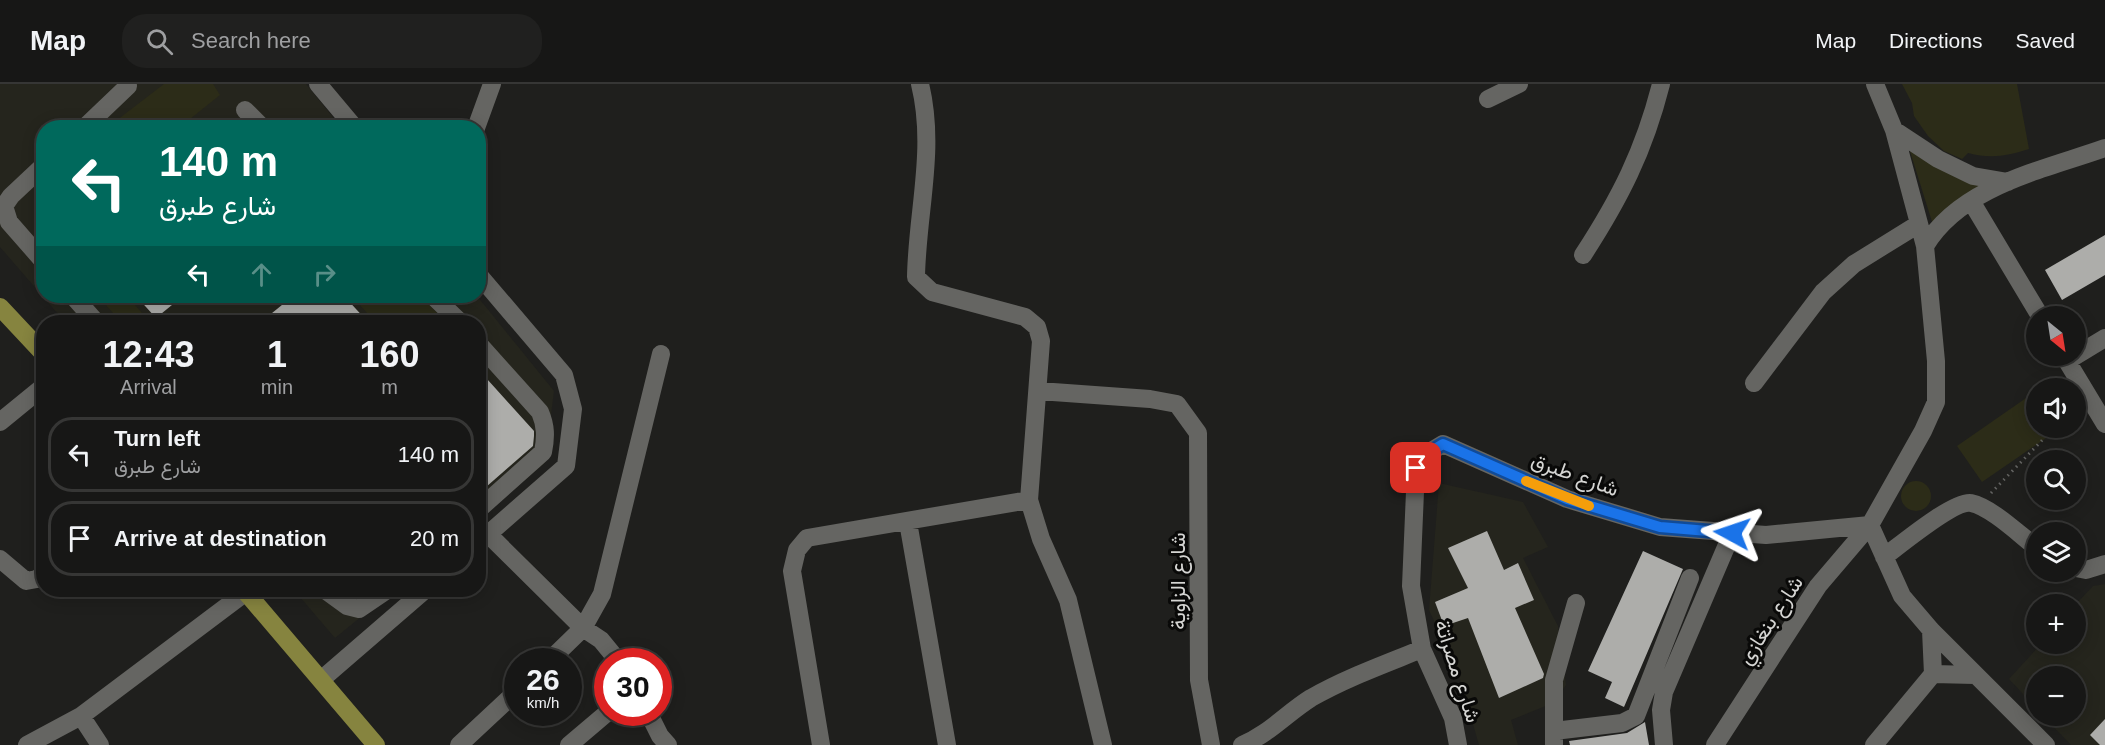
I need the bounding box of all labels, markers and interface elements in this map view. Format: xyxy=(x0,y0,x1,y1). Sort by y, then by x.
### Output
search box xyxy=(122,14,542,68)
text: Map xyxy=(30,25,86,56)
icon: search xyxy=(143,25,176,58)
text: Search here xyxy=(191,28,311,53)
text: Map xyxy=(1815,29,1856,52)
text: Directions xyxy=(1889,29,1982,52)
text: Saved xyxy=(2015,29,2075,52)
text: 140 m xyxy=(159,138,278,185)
icon: left xyxy=(60,144,138,222)
text: شارع طبرق xyxy=(159,191,276,221)
icon: left xyxy=(182,258,215,291)
icon: ahead xyxy=(245,258,278,291)
icon: right xyxy=(308,258,341,291)
north arrow xyxy=(2026,306,2086,366)
map controls xyxy=(2026,306,2086,726)
text: 12:43 xyxy=(102,334,194,375)
text: 1 xyxy=(267,334,287,375)
text: 160 xyxy=(359,334,420,375)
text: Arrival xyxy=(120,376,177,398)
text: min xyxy=(261,376,293,398)
text: m xyxy=(381,376,398,398)
button: sound xyxy=(2026,378,2086,438)
text: Turn left xyxy=(114,426,200,451)
icon: left xyxy=(63,438,96,471)
text: 140 m xyxy=(398,442,459,467)
pin xyxy=(1390,442,1441,493)
street label: شارع طبرق xyxy=(1527,448,1622,503)
button: search xyxy=(2026,450,2086,510)
icon: arrive xyxy=(1399,451,1432,484)
text: شارع طبرق xyxy=(114,455,201,477)
position arrow xyxy=(1700,501,1764,565)
icon: arrive xyxy=(63,522,96,555)
button: layers xyxy=(2026,522,2086,582)
text: Arrive at destination xyxy=(114,526,327,551)
text: 20 m xyxy=(410,526,459,551)
street label: شارع الزاوية xyxy=(1166,532,1192,630)
street label: شارع بنغازي xyxy=(1733,571,1812,672)
button: + xyxy=(2026,594,2086,654)
street label: شارع مصراتة xyxy=(1428,617,1485,726)
speed limit sign: 30 xyxy=(594,648,672,726)
text: 26 xyxy=(526,663,560,696)
button: − xyxy=(2026,666,2086,726)
text: km/h xyxy=(527,694,559,711)

